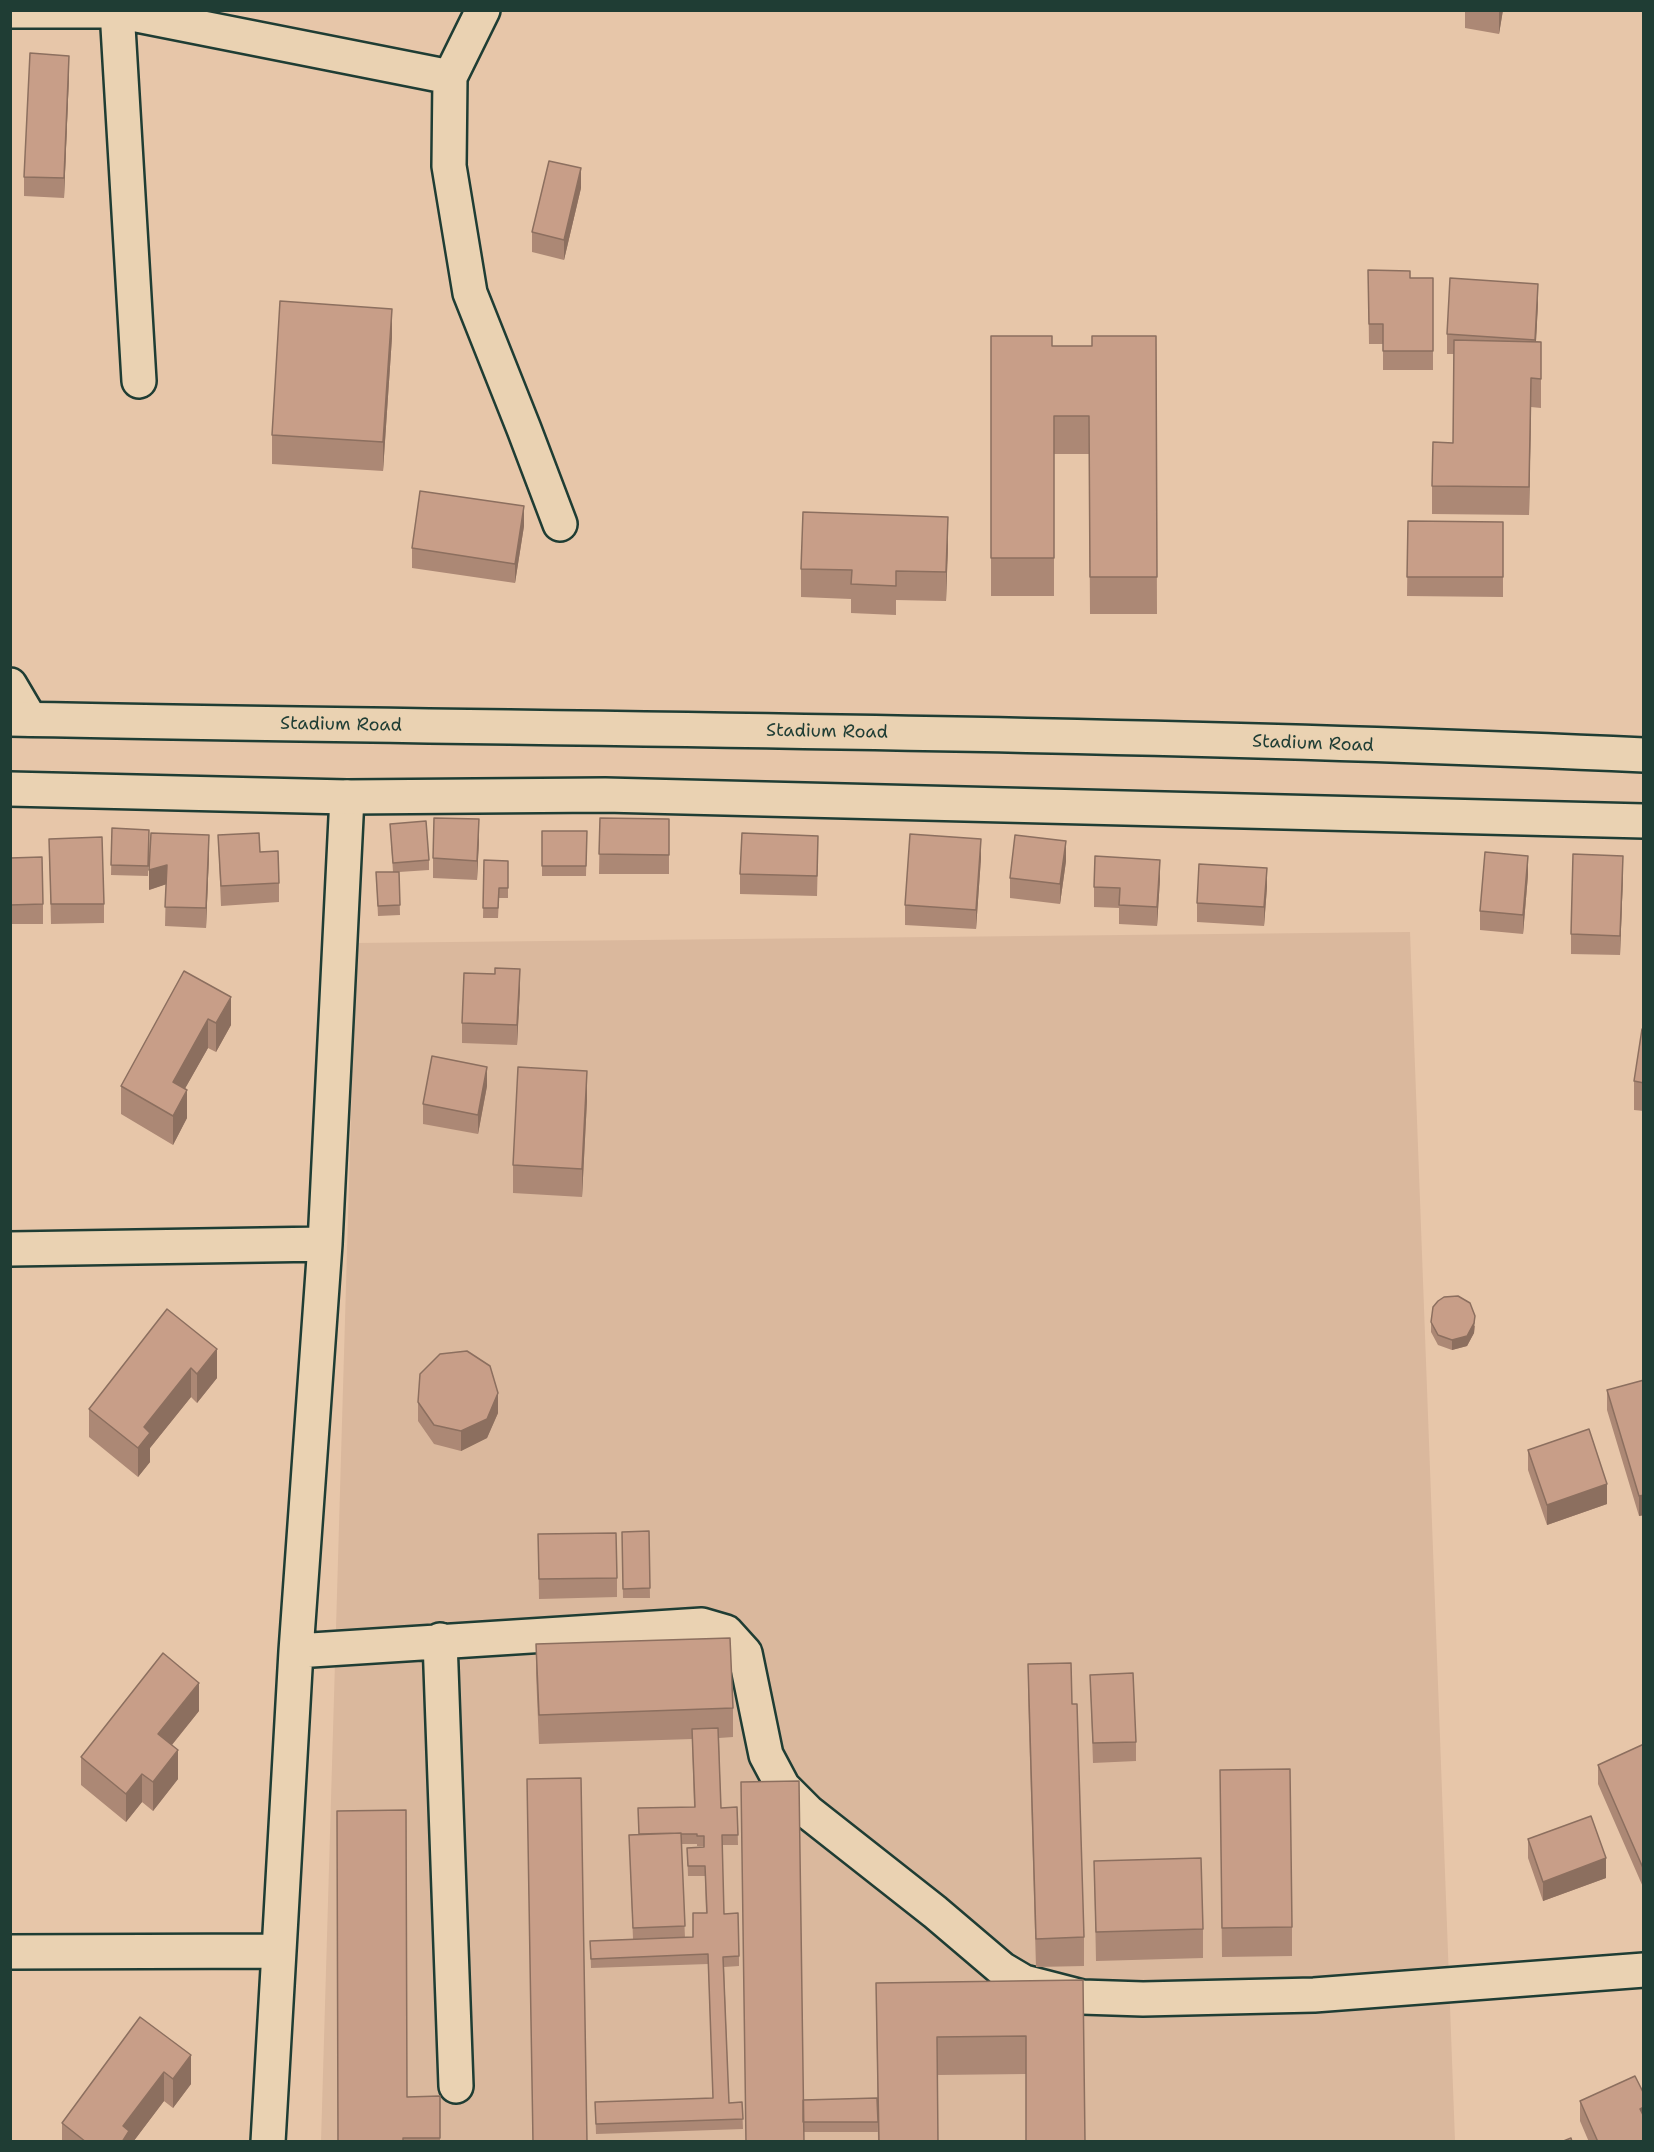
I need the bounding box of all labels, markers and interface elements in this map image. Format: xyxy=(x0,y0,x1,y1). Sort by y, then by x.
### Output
street label: Stadium Road xyxy=(280,713,402,737)
street label: Stadium Road xyxy=(766,720,888,744)
street label: Stadium Road xyxy=(1252,731,1374,757)

